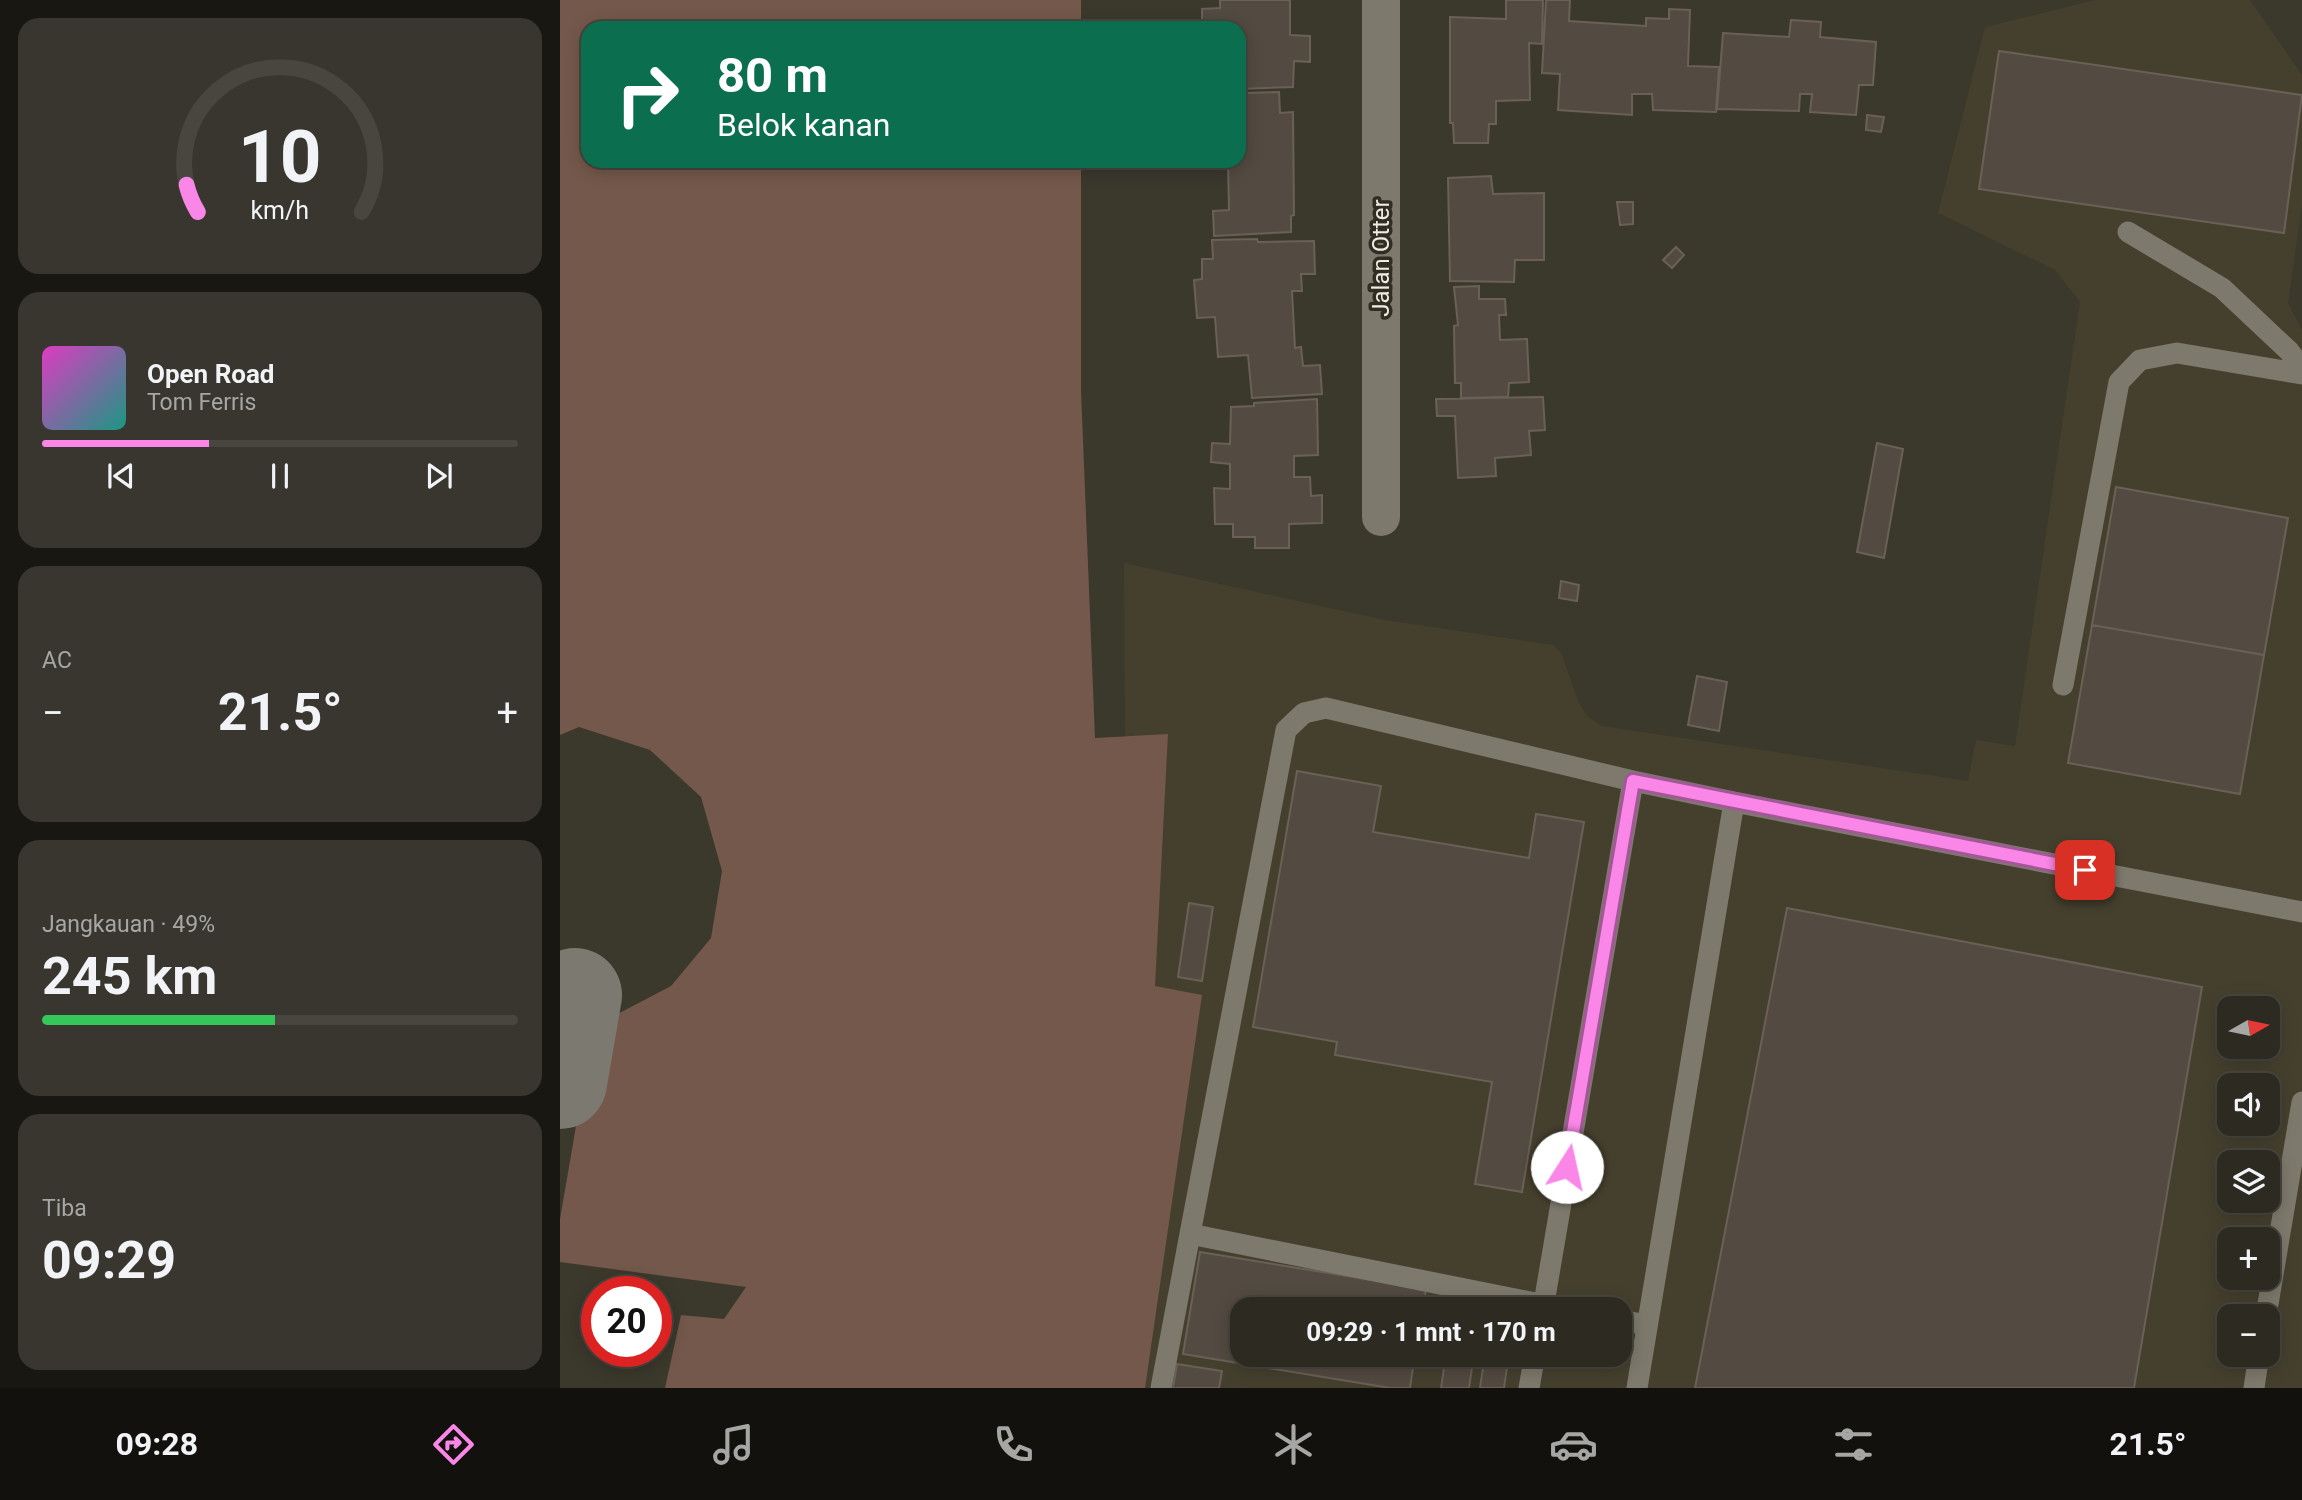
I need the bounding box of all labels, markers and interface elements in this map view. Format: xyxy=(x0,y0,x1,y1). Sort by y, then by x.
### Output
text: 80 m xyxy=(717,47,828,104)
icon: right xyxy=(602,49,693,140)
text: Belok kanan xyxy=(717,106,890,144)
text: 10 xyxy=(238,114,322,200)
text: km/h xyxy=(251,196,309,225)
street label: Jalan Otter xyxy=(1367,199,1395,317)
text: Open Road xyxy=(147,359,275,389)
text: Tom Ferris xyxy=(147,389,256,416)
icon: previous xyxy=(102,457,140,495)
icon: pause xyxy=(261,457,299,495)
icon: next xyxy=(420,457,458,495)
text: AC xyxy=(42,647,72,674)
text: 21.5° xyxy=(218,682,343,743)
text: − xyxy=(42,691,64,735)
text: + xyxy=(496,691,518,735)
pin xyxy=(2055,840,2115,900)
icon: arrive xyxy=(2066,851,2104,889)
text: Jangkauan · 49% xyxy=(42,911,215,938)
text: 245 km xyxy=(42,946,217,1007)
north arrow xyxy=(2217,996,2280,1059)
map controls xyxy=(2217,996,2280,1367)
button: sound xyxy=(2217,1073,2280,1136)
position arrow xyxy=(1530,1130,1604,1204)
button: layers xyxy=(2217,1150,2280,1213)
text: Tiba xyxy=(42,1195,87,1222)
button: + xyxy=(2217,1227,2280,1290)
text: 09:29 xyxy=(42,1230,176,1291)
speed limit sign: 20 xyxy=(581,1276,672,1367)
button: − xyxy=(2217,1304,2280,1367)
text: 09:29 · 1 mnt · 170 m xyxy=(1306,1317,1556,1347)
icon: directions xyxy=(429,1420,478,1469)
icon: music xyxy=(709,1420,758,1469)
icon: phone xyxy=(989,1420,1038,1469)
icon: climate xyxy=(1269,1420,1318,1469)
icon: car xyxy=(1549,1420,1598,1469)
icon: filters xyxy=(1829,1420,1878,1469)
text: 09:28 xyxy=(116,1425,198,1463)
text: 21.5° xyxy=(2110,1425,2186,1463)

